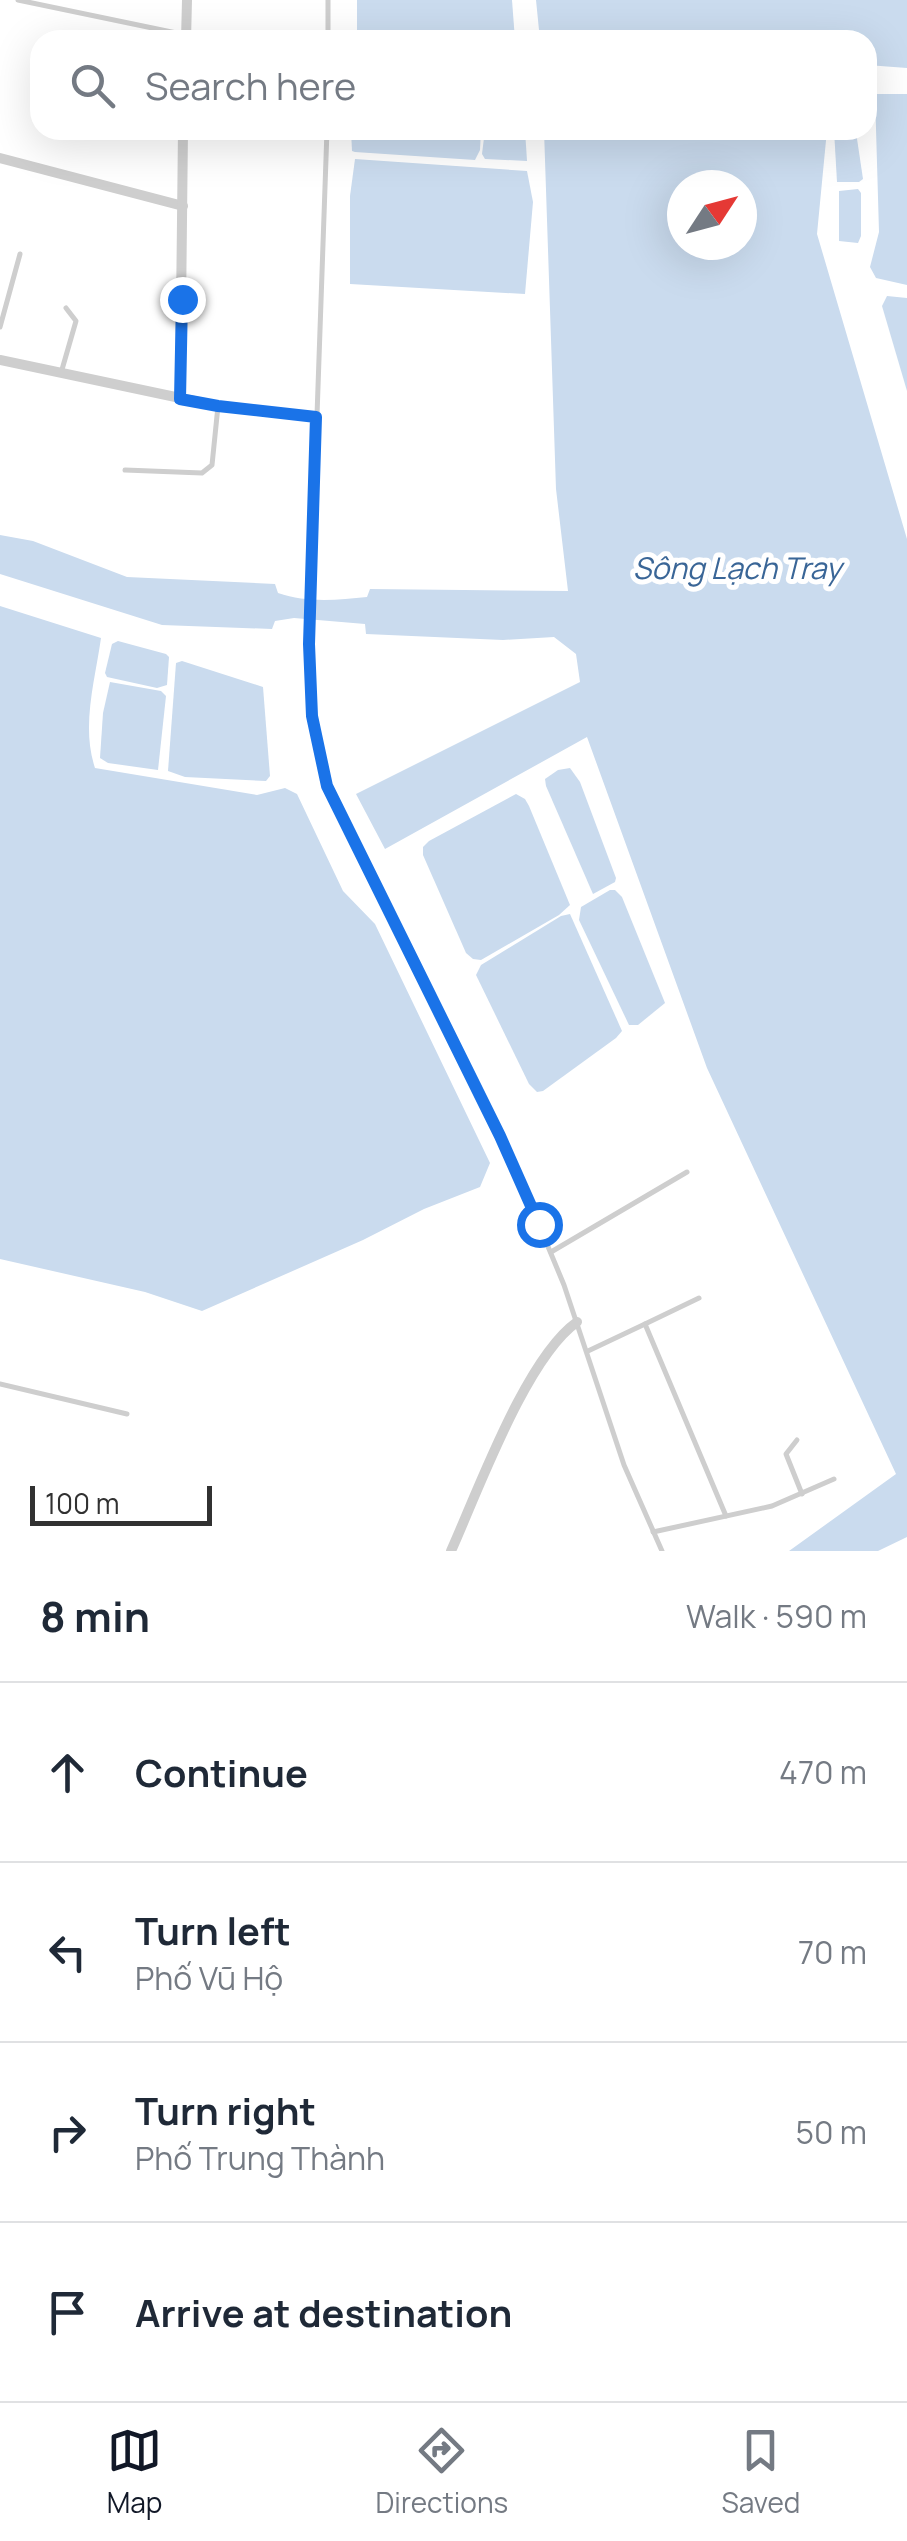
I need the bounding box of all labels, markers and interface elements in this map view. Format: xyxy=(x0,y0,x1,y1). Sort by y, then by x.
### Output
search box xyxy=(30,30,877,140)
icon: search xyxy=(65,58,120,113)
text: Search here xyxy=(145,59,356,111)
north arrow xyxy=(667,170,757,260)
route end xyxy=(160,277,206,323)
water label: Sông Lạch Tray xyxy=(633,547,845,588)
route start xyxy=(517,1202,563,1248)
scale bar xyxy=(30,1481,212,1526)
text: 100 m xyxy=(45,1484,119,1522)
text: 8 min xyxy=(40,1587,150,1645)
text: Walk · 590 m xyxy=(686,1594,867,1638)
icon: ahead xyxy=(40,1745,95,1800)
text: Continue xyxy=(135,1746,308,1798)
text: 470 m xyxy=(779,1750,867,1794)
text: Turn left xyxy=(135,1904,291,1956)
icon: left xyxy=(40,1925,95,1980)
text: 70 m xyxy=(798,1930,867,1974)
text: Phố Vũ Hộ xyxy=(135,1956,283,2000)
text: Turn right xyxy=(135,2084,316,2136)
icon: right xyxy=(40,2105,95,2160)
text: 50 m xyxy=(795,2110,867,2154)
text: Phố Trung Thành xyxy=(135,2136,385,2180)
icon: arrive xyxy=(40,2285,95,2340)
text: Arrive at destination xyxy=(135,2286,512,2338)
tab: Map xyxy=(107,2423,162,2521)
tab: Directions xyxy=(376,2423,508,2521)
tab: Saved xyxy=(721,2423,800,2521)

